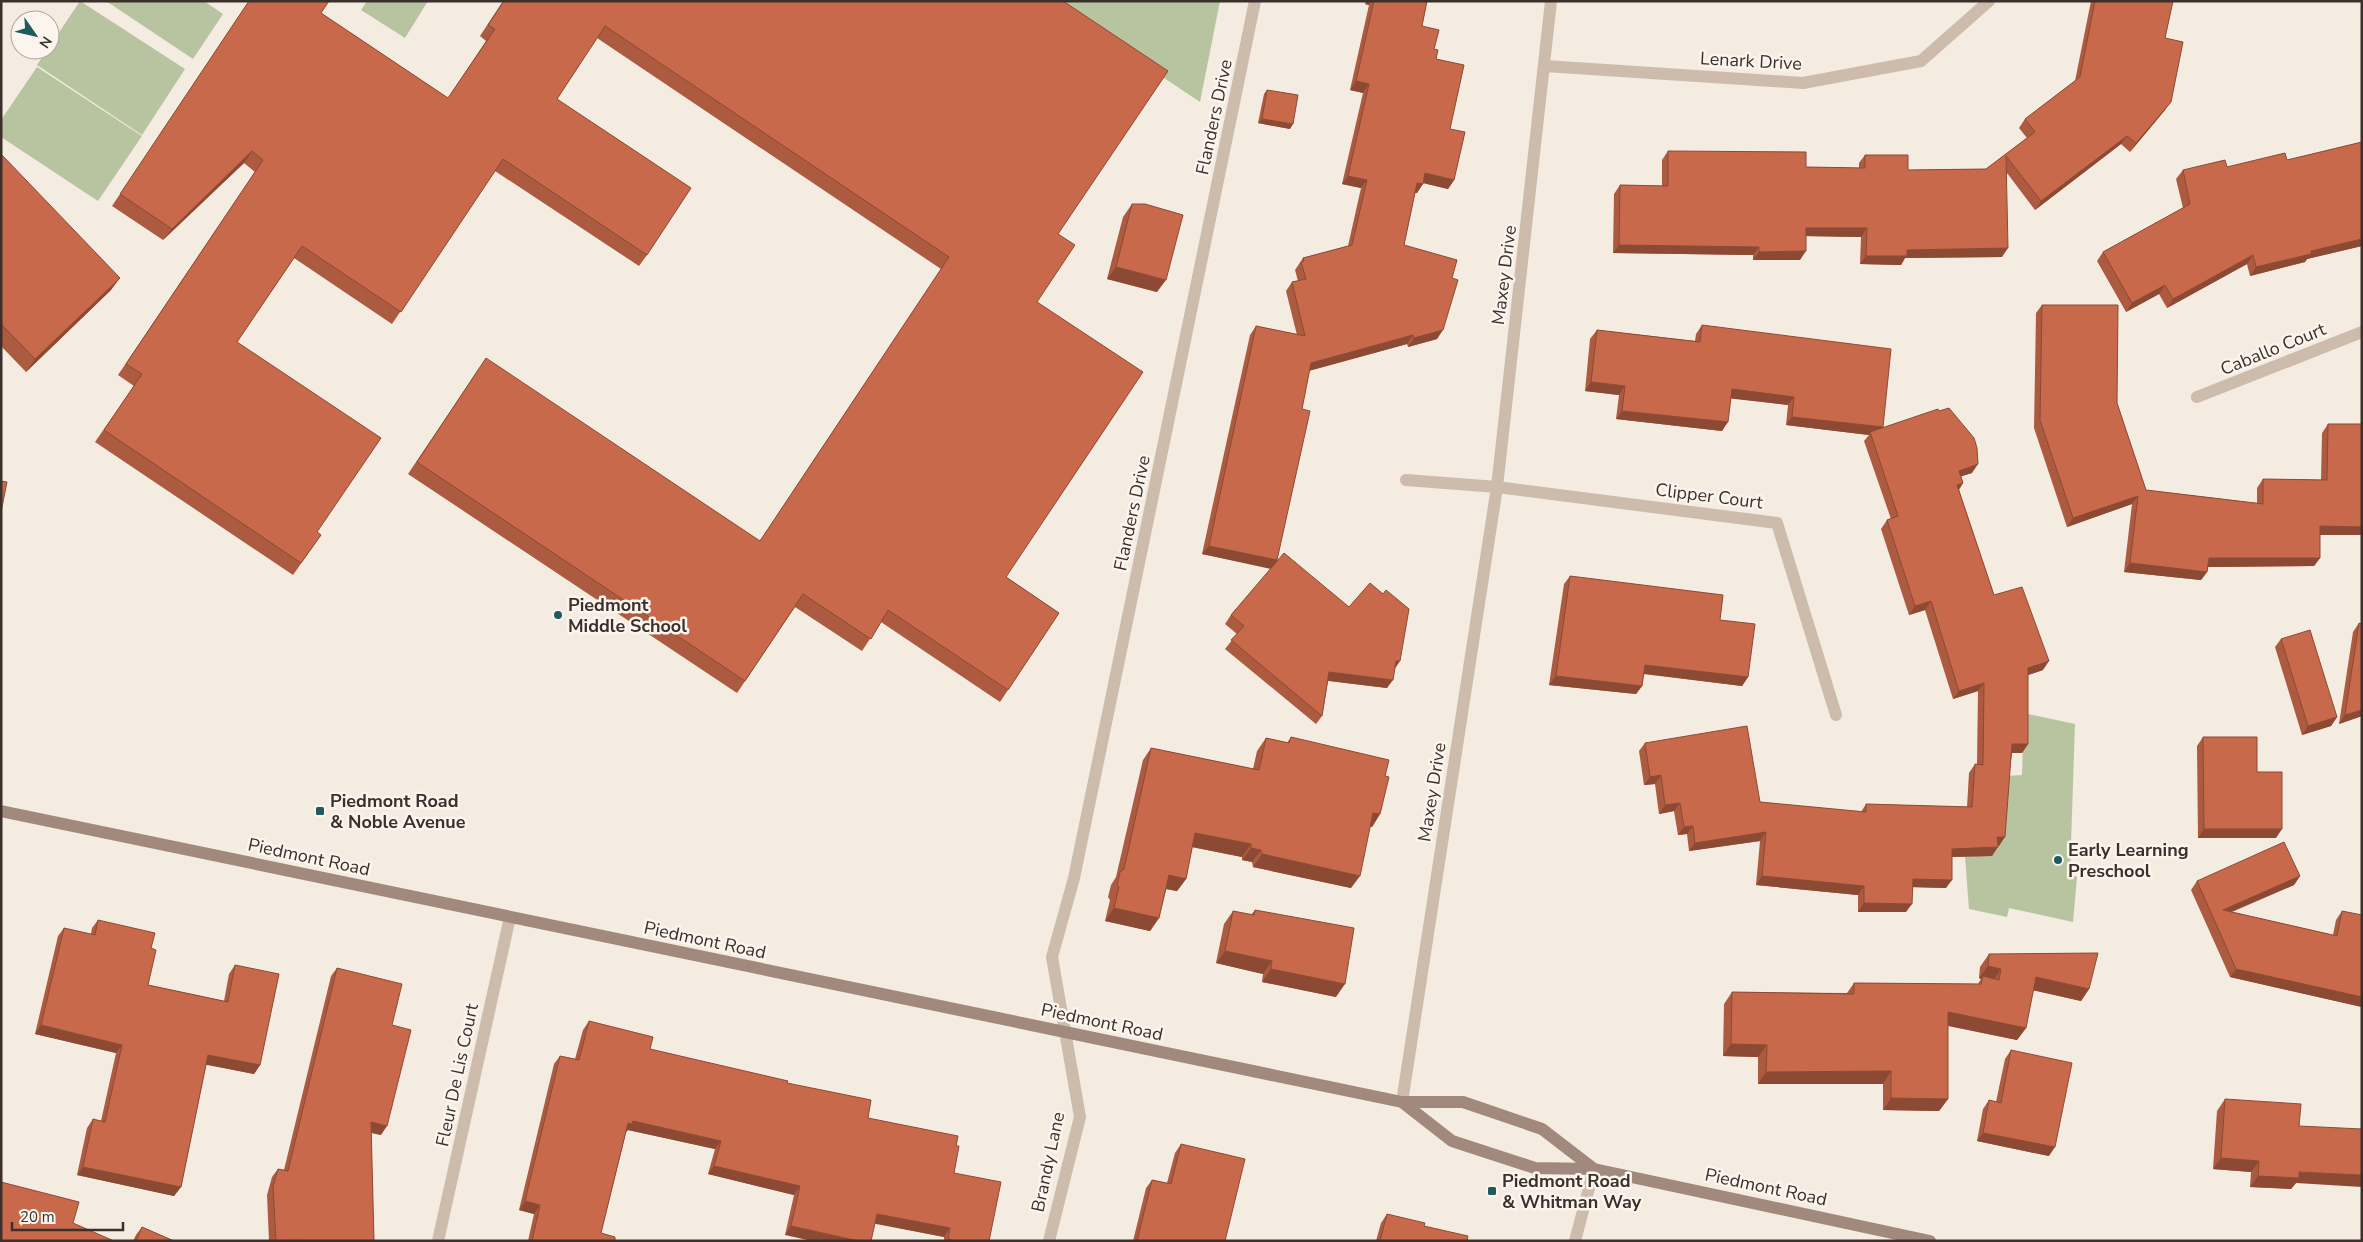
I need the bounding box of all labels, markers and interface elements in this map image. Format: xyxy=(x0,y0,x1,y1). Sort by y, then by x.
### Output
north arrow xyxy=(10,10,60,60)
text: N xyxy=(35,32,56,52)
street label: Lenark Drive xyxy=(1700,46,1802,76)
street label: Flanders Drive xyxy=(1190,57,1238,177)
street label: Maxey Drive xyxy=(1486,224,1522,326)
street label: Caballo Court xyxy=(2217,317,2330,381)
street label: Flanders Drive xyxy=(1108,453,1156,573)
street label: Clipper Court xyxy=(1654,478,1765,515)
place label: Piedmont Middle School xyxy=(568,593,687,638)
marker: Piedmont Middle School xyxy=(552,609,564,621)
street label: Maxey Drive xyxy=(1412,741,1452,843)
place label: Piedmont Road & Noble Avenue xyxy=(330,789,466,834)
marker: Piedmont Road & Noble Avenue xyxy=(314,805,326,817)
street label: Piedmont Road xyxy=(246,832,372,882)
place label: Early Learning Preschool xyxy=(2068,838,2189,883)
marker: Early Learning Preschool xyxy=(2052,854,2064,866)
street label: Piedmont Road xyxy=(642,915,768,965)
street label: Piedmont Road xyxy=(1039,997,1165,1047)
street label: Fleur De Lis Court xyxy=(430,1001,484,1149)
street label: Brandy Lane xyxy=(1026,1110,1070,1214)
street label: Piedmont Road xyxy=(1703,1162,1829,1212)
place label: Piedmont Road & Whitman Way xyxy=(1502,1169,1642,1214)
marker: Piedmont Road & Whitman Way xyxy=(1486,1185,1498,1197)
scale bar xyxy=(12,1200,124,1232)
text: 20 m xyxy=(20,1207,55,1227)

